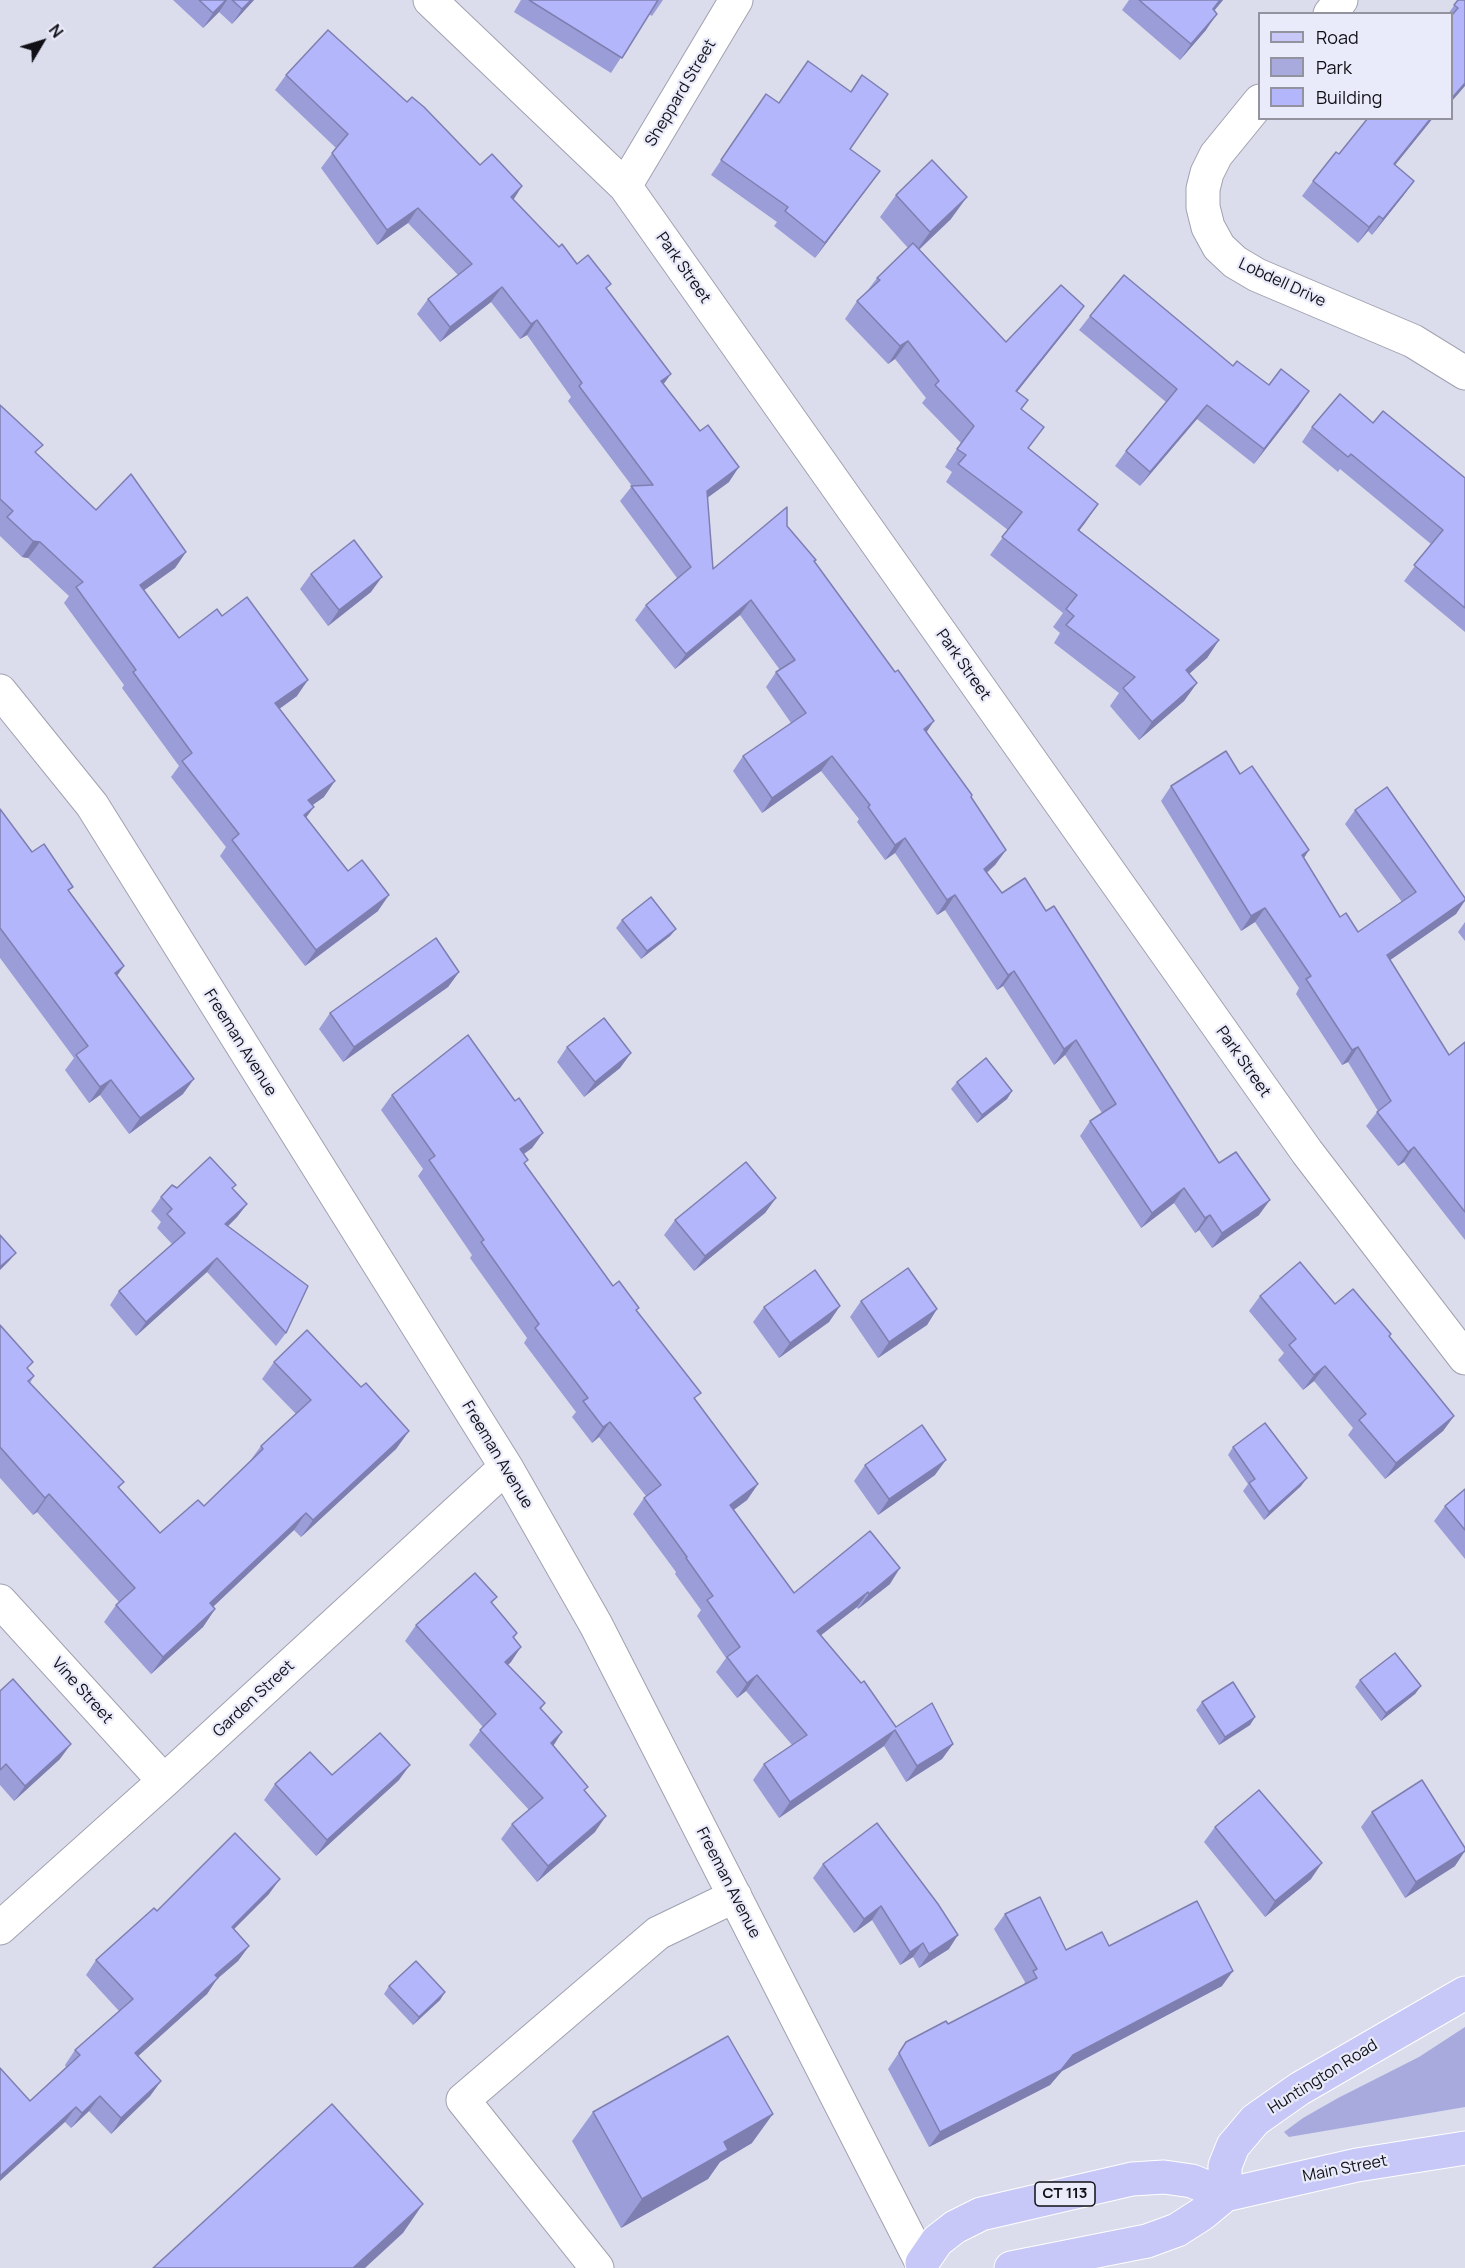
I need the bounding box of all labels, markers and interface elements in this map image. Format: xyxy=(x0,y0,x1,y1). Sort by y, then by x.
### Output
north arrow xyxy=(12,12,72,72)
legend xyxy=(1258,12,1453,120)
text: N xyxy=(44,20,68,42)
text: Road xyxy=(1316,25,1359,49)
street label: Sheppard Street xyxy=(641,36,721,150)
text: Park xyxy=(1316,55,1352,79)
text: Building xyxy=(1316,85,1382,109)
street label: Park Street xyxy=(652,229,714,307)
street label: Lobdell Drive xyxy=(1235,254,1329,312)
street label: Park Street xyxy=(932,626,994,704)
street label: Freeman Avenue xyxy=(200,986,280,1100)
street label: Park Street xyxy=(1212,1023,1274,1101)
street label: Freeman Avenue xyxy=(457,1398,537,1512)
street label: Vine Street xyxy=(47,1654,117,1728)
street label: Garden Street xyxy=(209,1656,299,1742)
street label: Freeman Avenue xyxy=(692,1824,764,1942)
street label: Huntington Road xyxy=(1265,2036,1381,2118)
street label: Main Street xyxy=(1301,2151,1389,2187)
road number: CT 113 xyxy=(1035,2182,1095,2206)

